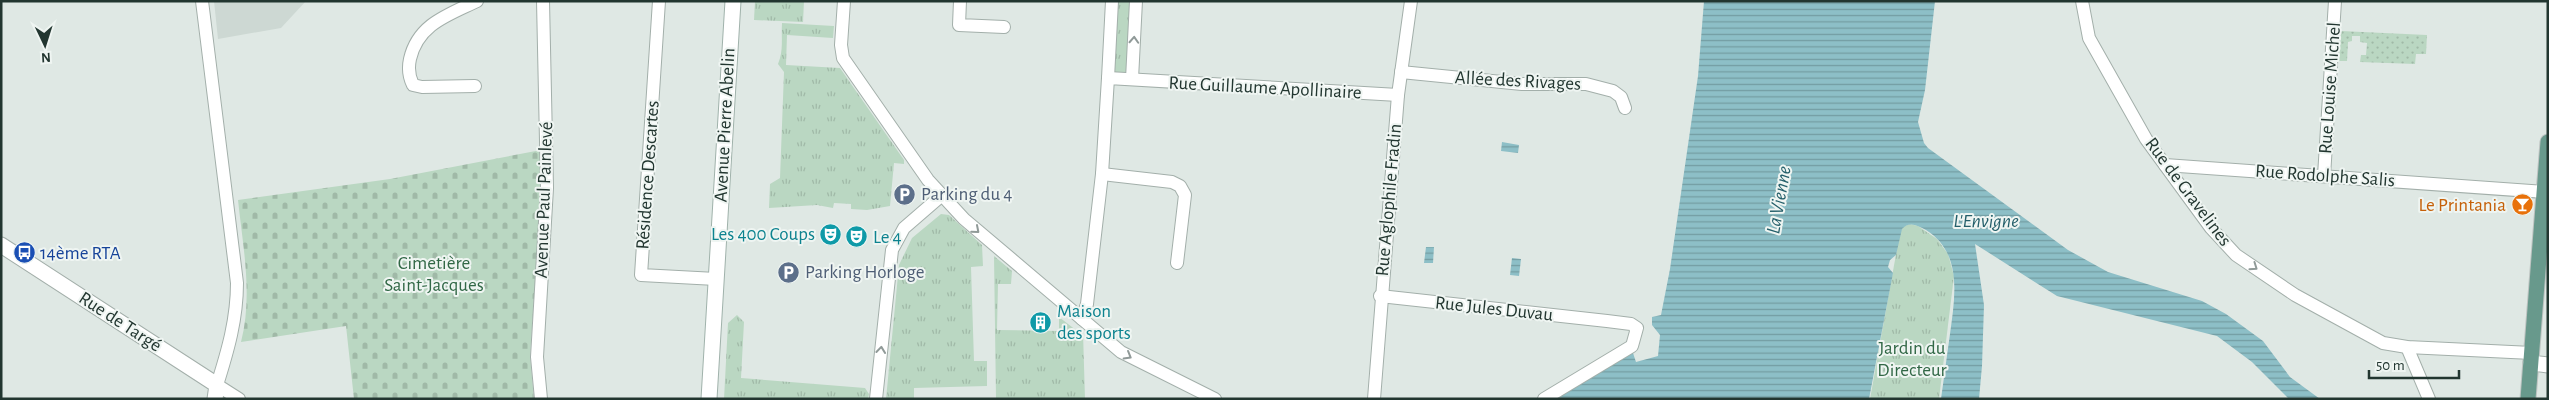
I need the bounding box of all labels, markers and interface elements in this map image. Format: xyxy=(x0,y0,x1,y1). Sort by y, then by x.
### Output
north arrow xyxy=(20,20,70,70)
street label: Rue Louise Michel xyxy=(2316,21,2344,155)
one-way arrow xyxy=(1129,36,1140,44)
street label: Avenue Pierre Abelin xyxy=(711,47,739,203)
text: N xyxy=(40,50,51,64)
street label: Allée des Rivages xyxy=(1454,68,1582,94)
street label: Rue Guillaume Apollinaire xyxy=(1168,73,1362,103)
street label: Résidence Descartes xyxy=(633,100,663,250)
street label: Avenue Paul Painlevé xyxy=(532,121,556,279)
street label: Rue Aglophile Fradin xyxy=(1373,123,1405,277)
street label: Rue de Gravelines xyxy=(2141,134,2235,250)
street label: Rue Rodolphe Salis xyxy=(2255,162,2395,190)
water label: La Vienne xyxy=(1763,164,1795,235)
parking icon: Parking du 4 xyxy=(893,182,917,206)
place label: Parking du 4 xyxy=(921,185,1012,204)
bar icon: Le Printania xyxy=(2510,193,2534,217)
place label: Le Printania xyxy=(2418,196,2506,215)
water label: L'Envigne xyxy=(1953,211,2019,231)
theatre icon: Les 400 Coups xyxy=(819,222,843,246)
one-way arrow xyxy=(971,224,980,233)
place label: Les 400 Coups xyxy=(711,225,815,244)
theatre icon: Le 4 xyxy=(845,225,869,249)
place label: Le 4 xyxy=(873,228,902,247)
bus stop icon: 14ème RTA xyxy=(12,241,36,265)
place label: 14ème RTA xyxy=(40,244,121,263)
park label: Cimetière Saint-Jacques xyxy=(384,254,484,295)
parking icon: Parking Horloge xyxy=(777,260,801,284)
one-way arrow xyxy=(2248,261,2258,270)
place label: Parking Horloge xyxy=(805,263,925,282)
street label: Rue de Targé xyxy=(75,288,165,356)
street label: Rue Jules Duvau xyxy=(1434,293,1554,325)
place label: Maison des sports xyxy=(1057,302,1131,343)
building icon: Maison des sports xyxy=(1029,310,1053,334)
park label: Jardin du Directeur xyxy=(1877,339,1947,380)
one-way arrow xyxy=(875,346,886,354)
scale bar xyxy=(2369,348,2459,380)
one-way arrow xyxy=(1123,349,1132,359)
text: 50 m xyxy=(2376,358,2405,373)

